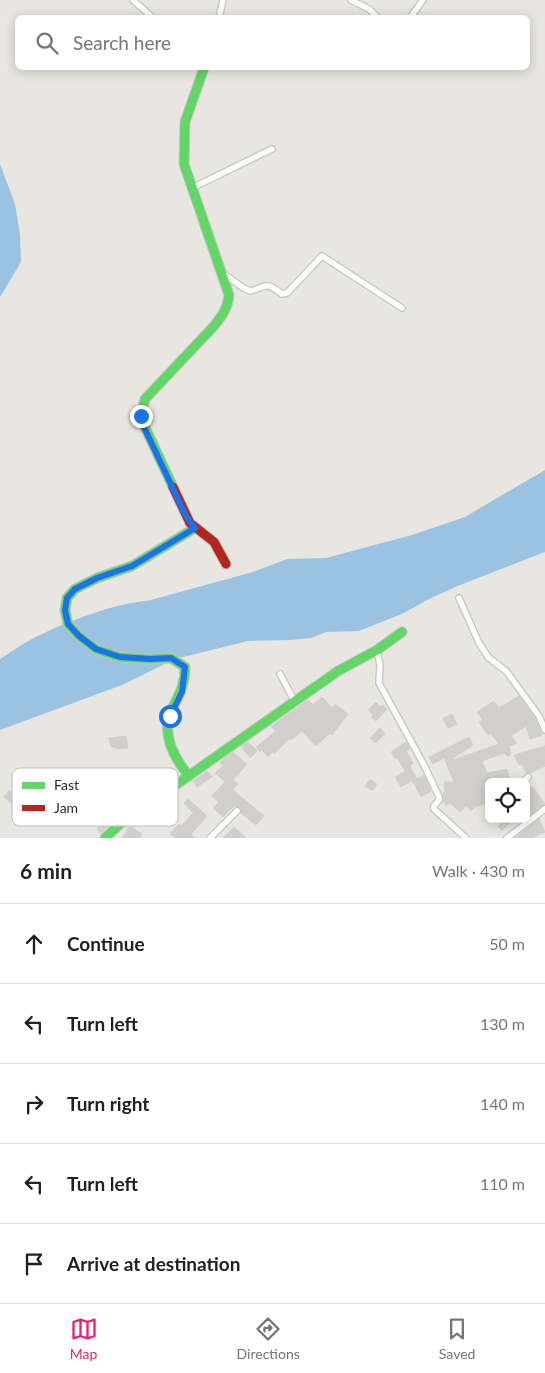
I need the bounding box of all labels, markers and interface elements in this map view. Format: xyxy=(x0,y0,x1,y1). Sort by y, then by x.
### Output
search box xyxy=(15,15,530,70)
icon: search xyxy=(33,29,61,57)
text: Search here xyxy=(73,31,171,54)
route end xyxy=(130,405,153,428)
route start xyxy=(159,705,182,728)
legend xyxy=(12,768,178,826)
text: Fast xyxy=(54,776,79,793)
map controls xyxy=(485,778,530,823)
button: locate xyxy=(485,778,530,823)
text: Jam xyxy=(54,799,78,816)
text: 6 min xyxy=(20,858,72,883)
text: Walk · 430 m xyxy=(432,861,525,880)
icon: ahead xyxy=(20,930,48,958)
text: Continue xyxy=(67,932,145,955)
text: 50 m xyxy=(489,934,525,953)
icon: left xyxy=(20,1010,48,1038)
text: Turn left xyxy=(67,1012,138,1035)
text: 130 m xyxy=(480,1014,525,1033)
icon: right xyxy=(20,1090,48,1118)
text: Turn right xyxy=(67,1092,149,1115)
text: 140 m xyxy=(480,1094,525,1113)
icon: left xyxy=(20,1170,48,1198)
text: Turn left xyxy=(67,1172,138,1195)
text: 110 m xyxy=(480,1174,525,1193)
icon: arrive xyxy=(20,1250,48,1278)
text: Arrive at destination xyxy=(67,1252,240,1275)
tab: Map xyxy=(70,1315,98,1362)
tab: Directions xyxy=(237,1315,300,1362)
tab: Saved xyxy=(439,1315,475,1362)

